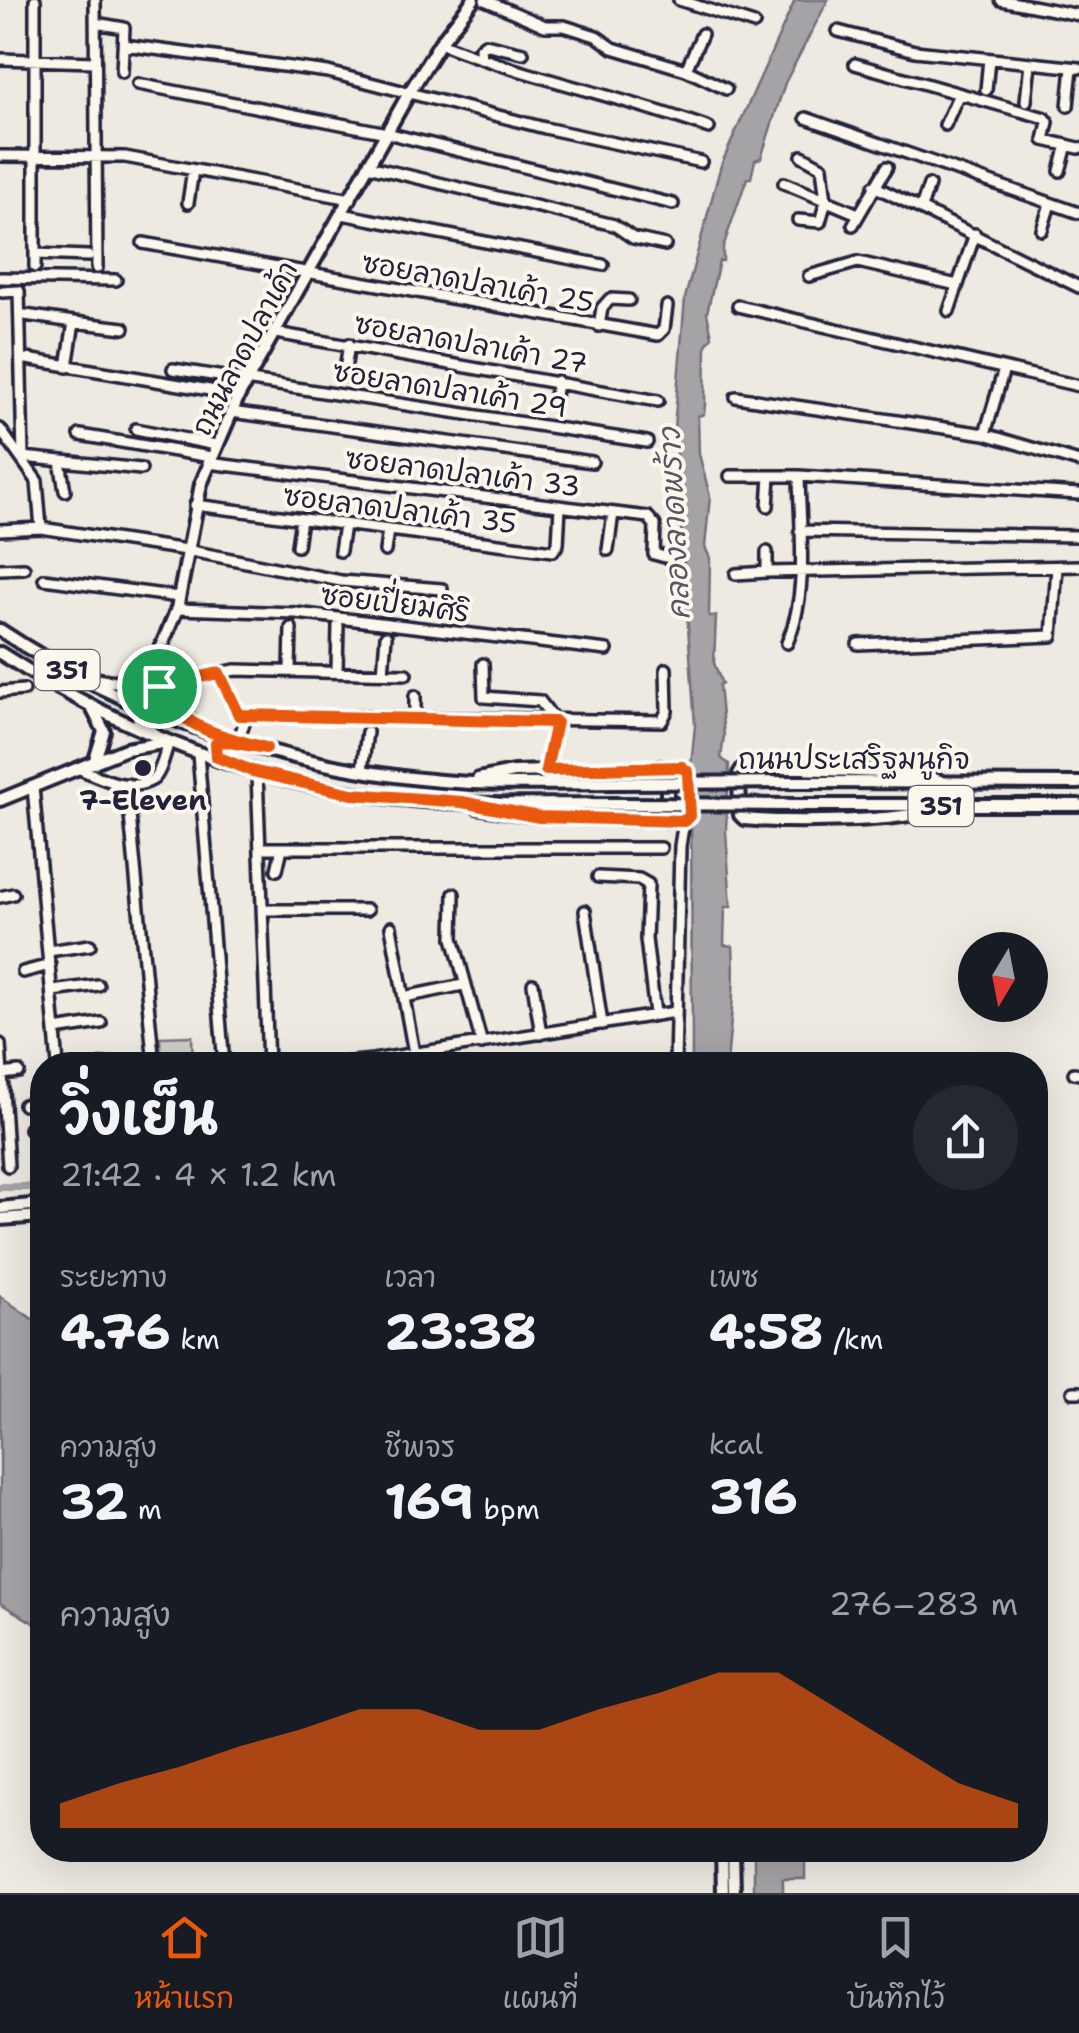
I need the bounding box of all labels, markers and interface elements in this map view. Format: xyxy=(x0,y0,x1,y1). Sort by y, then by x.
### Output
street label: ซอยลาดปลาเค้า 25 xyxy=(359,243,597,321)
street label: ถนนลาดปลาเค้า xyxy=(182,254,306,442)
street label: ซอยลาดปลาเค้า 27 xyxy=(351,304,591,382)
street label: ซอยลาดปลาเค้า 29 xyxy=(330,352,570,426)
water label: คลองลาดพร้าว xyxy=(648,425,699,621)
street label: ซอยลาดปลาเค้า 33 xyxy=(343,439,583,505)
street label: ซอยลาดปลาเค้า 35 xyxy=(281,476,519,542)
street label: ซอยเปี่ยมศิริ xyxy=(319,568,472,631)
pin xyxy=(117,644,202,729)
road number: 351 xyxy=(34,650,100,690)
icon: arrive xyxy=(132,659,187,714)
street label: ถนนประเสริฐมนูกิจ xyxy=(738,740,970,780)
marker: 7-Eleven xyxy=(132,757,154,779)
place label: 7-Eleven xyxy=(79,781,207,819)
road number: 351 xyxy=(908,786,974,826)
north arrow xyxy=(958,932,1048,1022)
map controls xyxy=(958,932,1048,1022)
text: วิ่งเย็น xyxy=(60,1078,218,1152)
button: share xyxy=(913,1085,1018,1190)
text: 21:42 · 4 × 1.2 km xyxy=(60,1153,337,1196)
text: ระยะทาง xyxy=(60,1258,167,1296)
text: เวลา xyxy=(384,1258,436,1296)
text: เพซ xyxy=(709,1258,759,1296)
text: 4.76 xyxy=(60,1298,171,1365)
text: 23:38 xyxy=(384,1298,537,1365)
text: 4:58 xyxy=(709,1298,824,1365)
text: km xyxy=(171,1320,220,1358)
text: /km xyxy=(824,1320,883,1358)
text: kcal xyxy=(709,1425,763,1463)
text: ความสูง xyxy=(60,1428,157,1466)
text: ชีพจร xyxy=(384,1428,455,1466)
text: 316 xyxy=(709,1463,798,1530)
text: 32 xyxy=(60,1468,128,1535)
text: 169 xyxy=(384,1468,474,1535)
text: m xyxy=(128,1490,162,1528)
text: bpm xyxy=(474,1490,540,1528)
text: 276–283 m xyxy=(829,1582,1018,1625)
text: ความสูง xyxy=(60,1593,171,1636)
tab: หน้าแรก xyxy=(134,1910,234,2019)
tab: แผนที่ xyxy=(502,1910,578,2019)
tab: บันทึกไว้ xyxy=(846,1910,945,2019)

